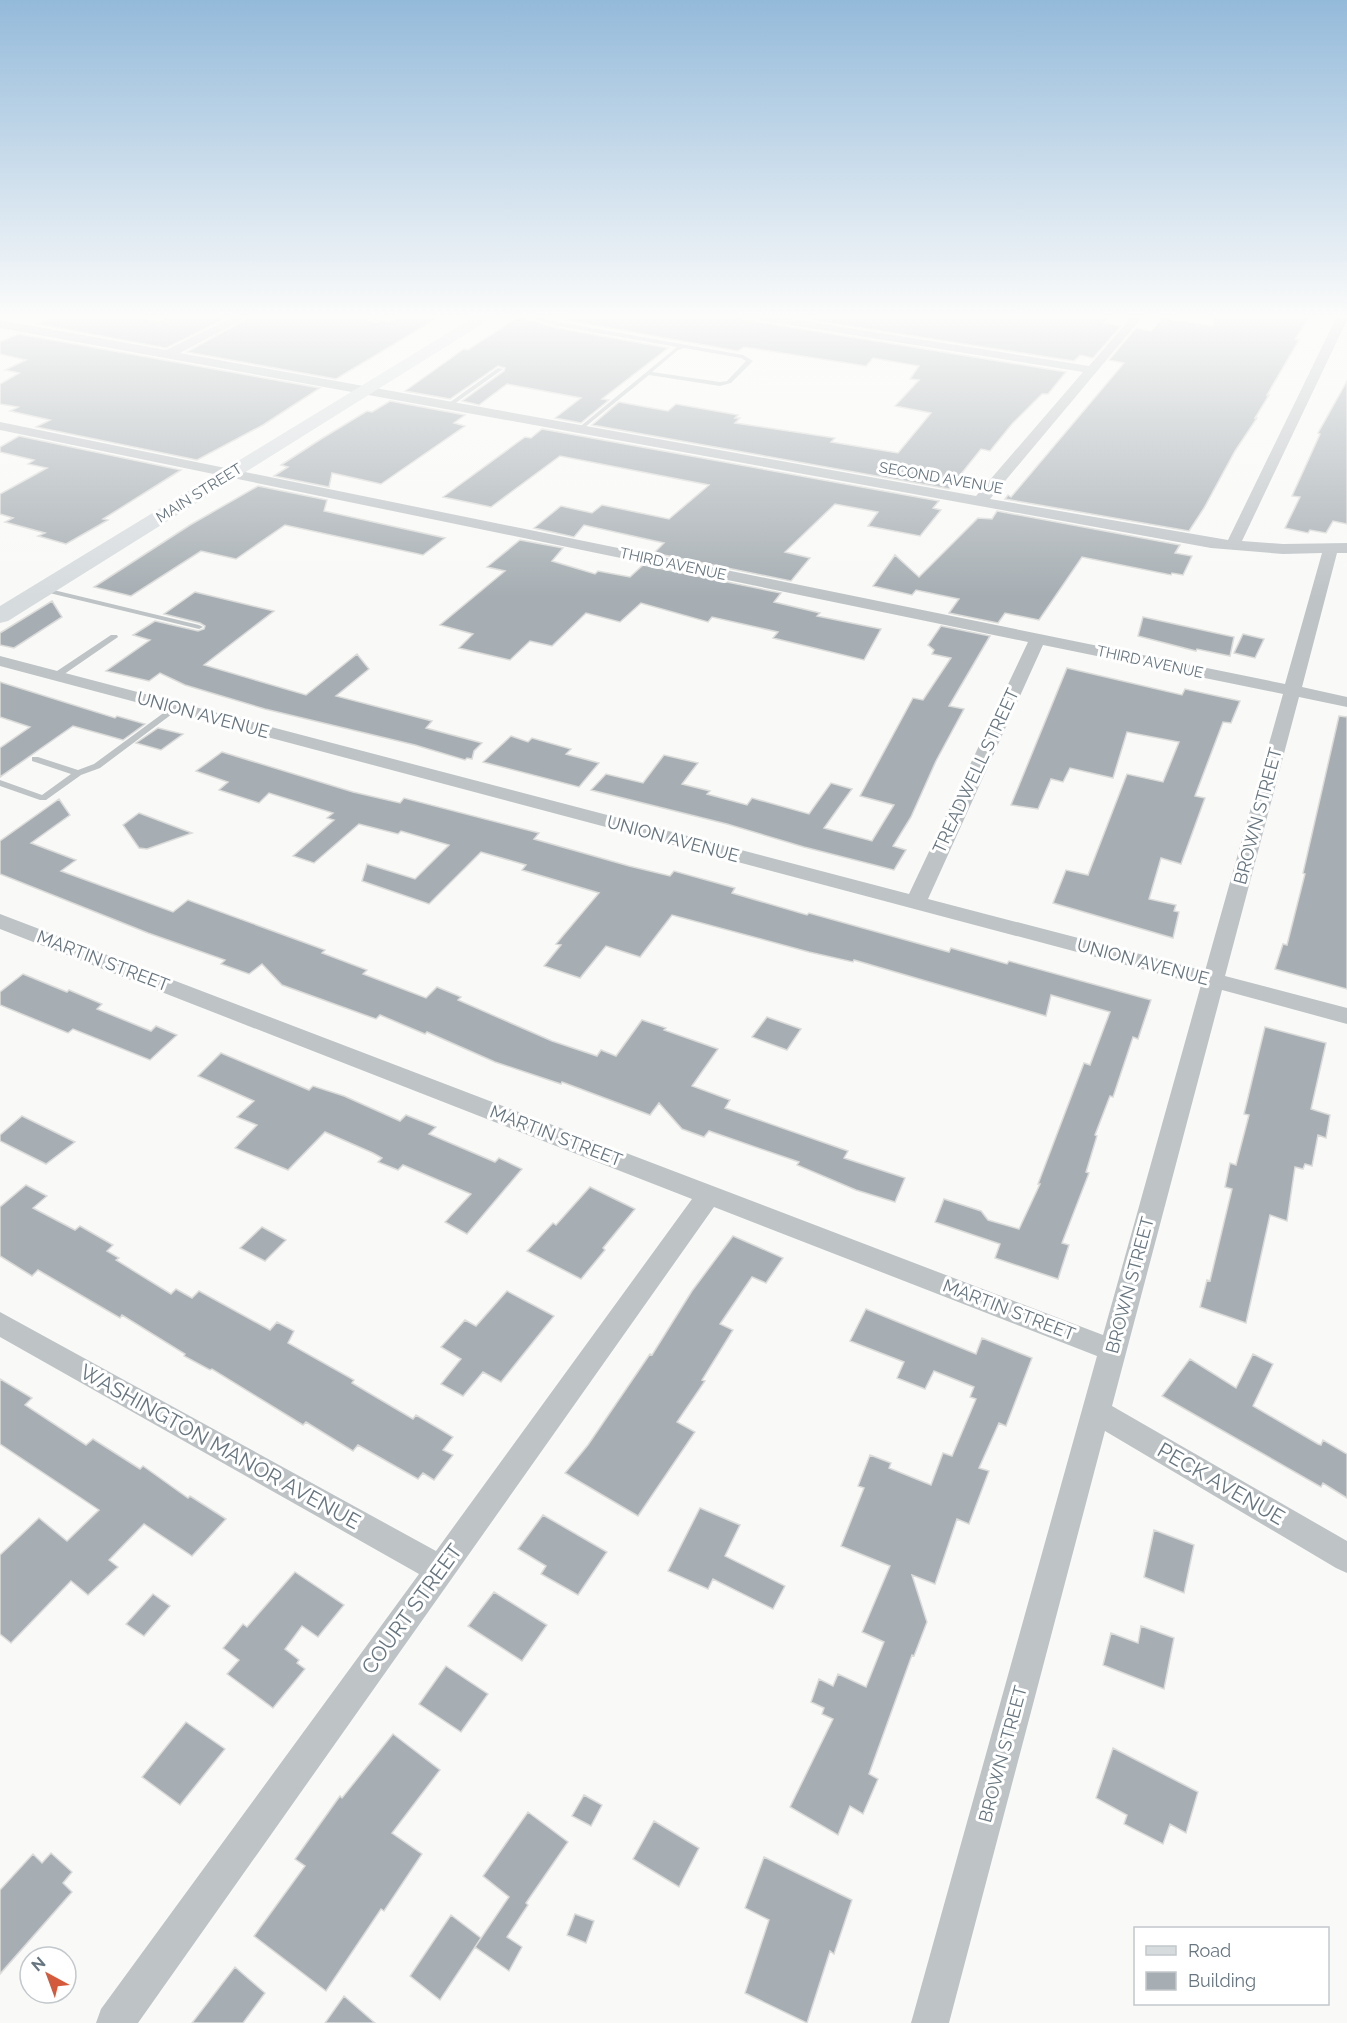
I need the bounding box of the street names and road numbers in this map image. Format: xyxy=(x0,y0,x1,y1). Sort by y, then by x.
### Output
street label: SECOND AVENUE xyxy=(878,458,1004,498)
street label: MAIN STREET xyxy=(153,459,245,527)
street label: THIRD AVENUE xyxy=(618,544,728,584)
street label: THIRD AVENUE xyxy=(1095,642,1205,682)
street label: TREADWELL STREET xyxy=(928,685,1023,857)
street label: UNION AVENUE xyxy=(135,687,272,742)
street label: BROWN STREET xyxy=(1229,745,1286,887)
street label: UNION AVENUE xyxy=(605,811,742,866)
street label: MARTIN STREET xyxy=(34,926,172,995)
street label: UNION AVENUE xyxy=(1075,934,1212,989)
street label: MARTIN STREET xyxy=(487,1101,625,1170)
street label: BROWN STREET xyxy=(1101,1214,1158,1356)
street label: MARTIN STREET xyxy=(940,1275,1078,1344)
street label: WASHINGTON MANOR AVENUE xyxy=(76,1359,365,1534)
street label: PECK AVENUE xyxy=(1153,1437,1289,1530)
street label: COURT STREET xyxy=(356,1539,467,1679)
street label: BROWN STREET xyxy=(974,1683,1031,1825)

